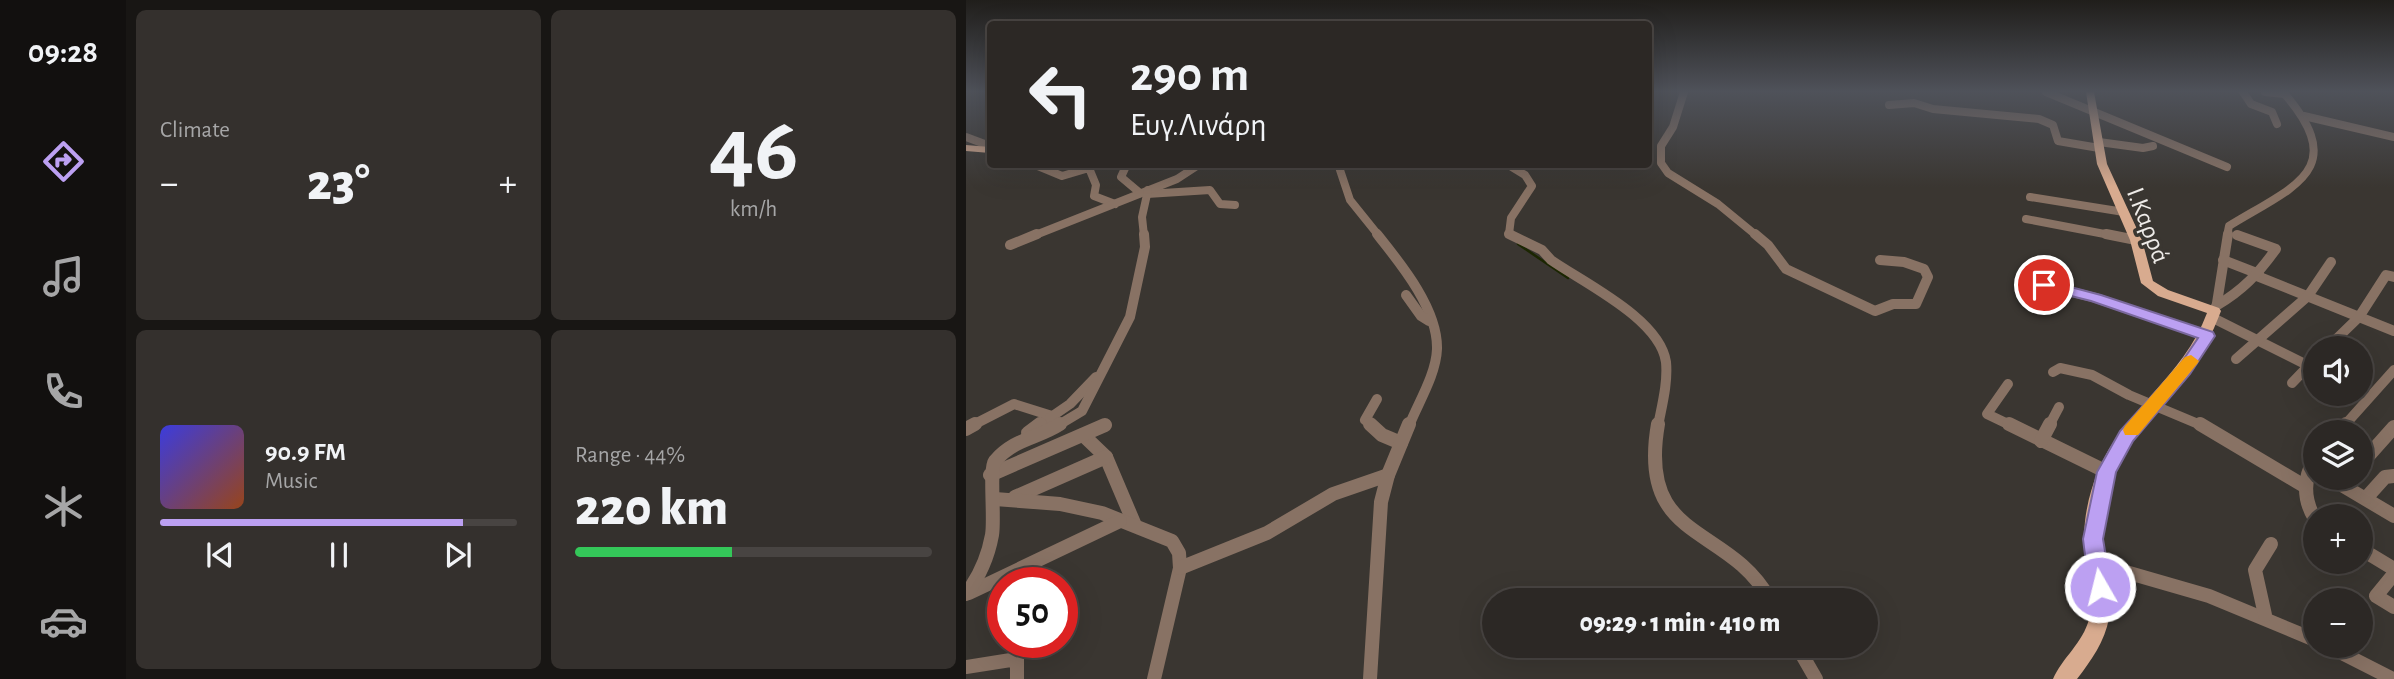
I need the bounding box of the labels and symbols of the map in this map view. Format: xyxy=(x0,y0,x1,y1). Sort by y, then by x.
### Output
street label: Ι.Καρρά xyxy=(2122,184,2174,267)
pin xyxy=(2014,255,2074,315)
position arrow xyxy=(2063,550,2137,624)
speed limit sign: 50 xyxy=(987,567,1078,658)

